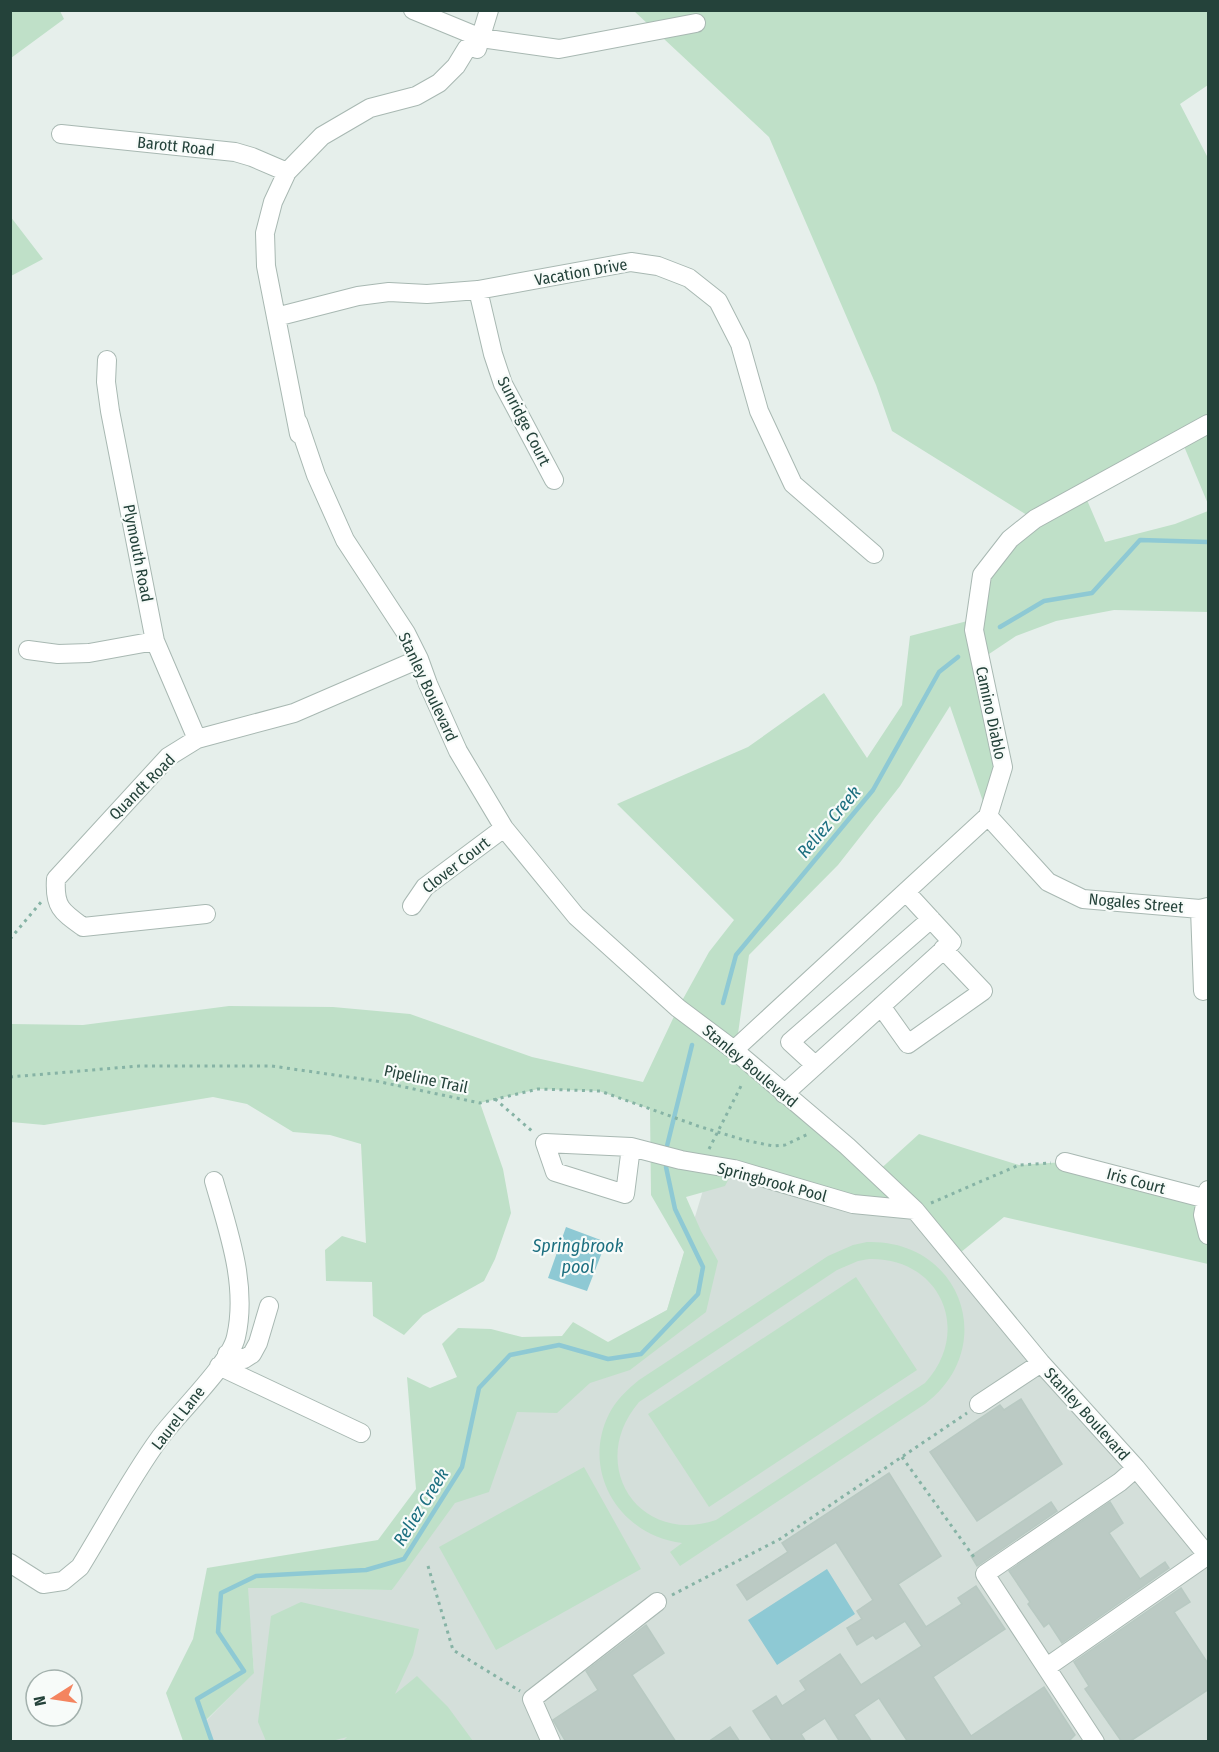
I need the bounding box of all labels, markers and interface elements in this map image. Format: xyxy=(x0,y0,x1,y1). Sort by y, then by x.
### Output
street label: Barott Road xyxy=(136,132,216,160)
street label: Vacation Drive xyxy=(533,255,629,289)
street label: Sunridge Court xyxy=(493,373,555,469)
street label: Plymouth Road xyxy=(119,503,157,603)
street label: Stanley Boulevard xyxy=(394,629,462,745)
street label: Camino Diablo xyxy=(972,665,1010,761)
street label: Quandt Road xyxy=(105,750,179,824)
water label: Reliez Creek xyxy=(793,781,866,863)
street label: Clover Court xyxy=(419,832,494,897)
street label: Nogales Street xyxy=(1088,889,1185,917)
street label: Stanley Boulevard xyxy=(699,1021,801,1111)
street label: Pipeline Trail xyxy=(382,1061,470,1097)
street label: Springbrook Pool xyxy=(715,1158,829,1206)
street label: Iris Court xyxy=(1105,1164,1168,1198)
water label: Springbrook pool xyxy=(532,1235,624,1278)
street label: Stanley Boulevard xyxy=(1040,1364,1134,1464)
street label: Laurel Lane xyxy=(147,1382,209,1454)
water label: Reliez Creek xyxy=(389,1464,454,1550)
north arrow xyxy=(24,1668,84,1728)
text: N xyxy=(30,1694,50,1708)

